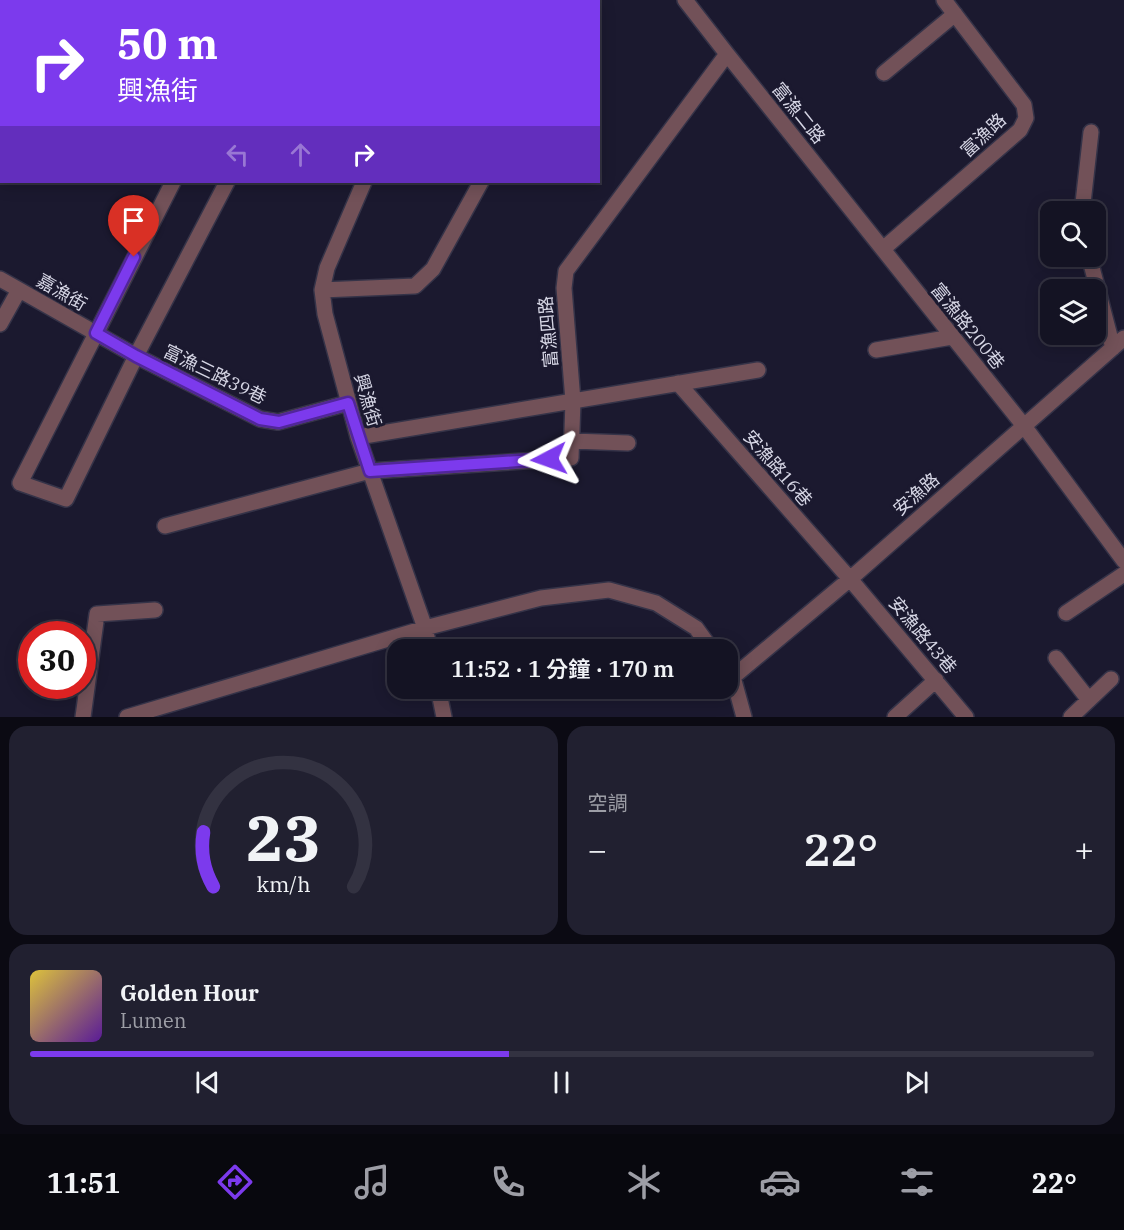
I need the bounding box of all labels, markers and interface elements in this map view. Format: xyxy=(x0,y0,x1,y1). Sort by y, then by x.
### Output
text: 50 m xyxy=(117,16,218,71)
icon: right xyxy=(18,24,96,102)
text: 興漁街 xyxy=(117,72,198,107)
street label: 富漁二路 xyxy=(767,78,831,148)
street label: 富漁路 xyxy=(955,108,1011,162)
icon: left xyxy=(221,138,254,171)
icon: ahead xyxy=(284,138,317,171)
icon: right xyxy=(347,138,380,171)
pin xyxy=(108,195,159,257)
map controls xyxy=(1040,201,1106,345)
button: search xyxy=(1040,201,1106,267)
icon: arrive xyxy=(117,204,150,237)
street label: 嘉漁街 xyxy=(33,269,91,315)
street label: 富漁路200巷 xyxy=(926,278,1010,374)
button: layers xyxy=(1040,279,1106,345)
street label: 富漁四路 xyxy=(533,295,563,369)
street label: 富漁三路39巷 xyxy=(160,339,270,409)
street label: 興漁街 xyxy=(350,371,386,429)
street label: 安漁路16巷 xyxy=(739,425,817,511)
position arrow xyxy=(517,427,581,491)
street label: 安漁路 xyxy=(888,468,944,520)
street label: 安漁路43巷 xyxy=(884,592,962,678)
speed limit sign: 30 xyxy=(18,621,96,699)
text: 11:52 · 1 分鐘 · 170 m xyxy=(451,654,674,683)
text: 空調 xyxy=(588,789,628,816)
text: 23 xyxy=(246,797,321,878)
text: 22° xyxy=(803,820,878,878)
text: − xyxy=(588,828,607,871)
text: + xyxy=(1074,828,1094,871)
text: km/h xyxy=(256,871,310,899)
text: Golden Hour xyxy=(120,978,259,1007)
text: Lumen xyxy=(120,1007,187,1034)
icon: previous xyxy=(191,1066,224,1099)
icon: pause xyxy=(545,1066,578,1099)
icon: next xyxy=(900,1066,933,1099)
icon: directions xyxy=(214,1161,256,1203)
icon: music xyxy=(351,1161,393,1203)
icon: phone xyxy=(487,1161,529,1203)
icon: climate xyxy=(623,1161,665,1203)
icon: car xyxy=(759,1161,801,1203)
icon: filters xyxy=(896,1161,938,1203)
text: 11:51 xyxy=(47,1165,120,1200)
text: 22° xyxy=(1032,1165,1077,1200)

